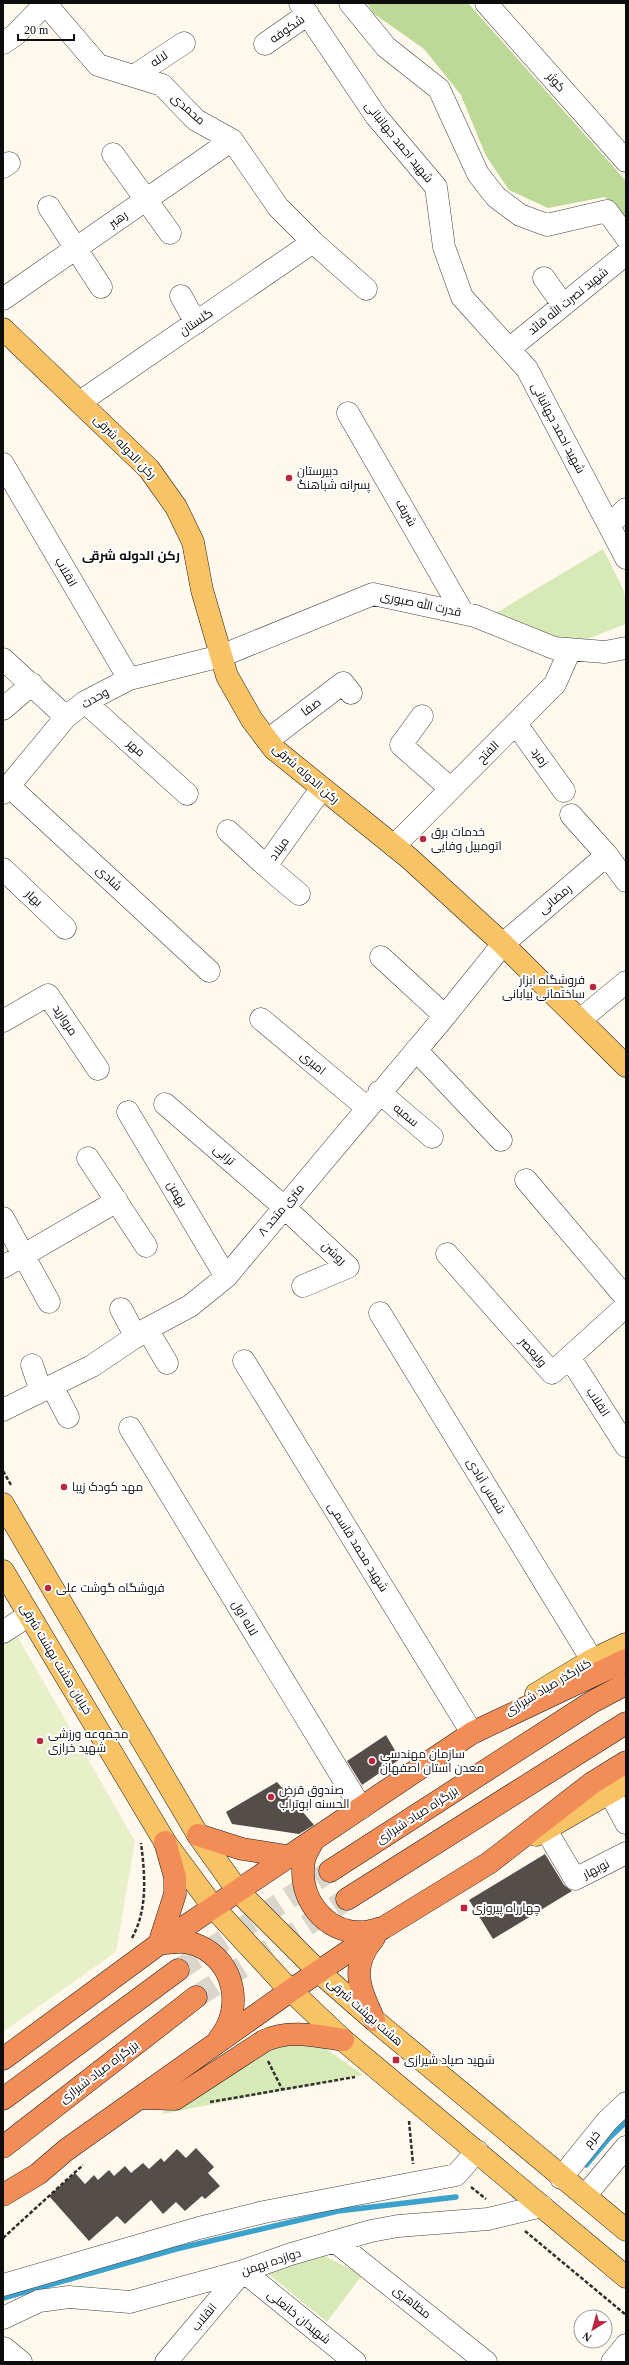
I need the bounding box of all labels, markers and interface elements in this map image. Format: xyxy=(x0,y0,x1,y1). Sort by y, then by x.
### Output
street label: شکوفه xyxy=(267,12,307,46)
scale bar xyxy=(18,16,74,42)
text: 20 m xyxy=(24,23,49,37)
street label: لاله xyxy=(148,48,170,70)
street label: کوثر xyxy=(543,69,568,95)
street label: محمدی xyxy=(168,91,208,127)
street label: شهید احمد جهانبانی xyxy=(362,99,436,185)
street label: رهبر xyxy=(105,208,130,231)
street label: شهید نصرت الله قائد xyxy=(524,264,611,338)
street label: گلستان xyxy=(177,306,215,338)
street label: شهید احمد جهانبانی xyxy=(528,380,588,476)
street label: رکن الدوله شرقی xyxy=(91,412,159,482)
place label: دبیرستان پسرانه شباهنگ xyxy=(297,464,371,494)
marker: دبیرستان پسرانه شباهنگ xyxy=(284,473,294,483)
street label: شریف xyxy=(393,497,419,529)
district label: رکن الدوله شرقی xyxy=(82,548,180,564)
street label: انقلاب xyxy=(52,555,80,589)
street label: قدرت الله صبوری xyxy=(379,588,463,619)
street label: وحدت xyxy=(79,685,111,711)
street label: صفا xyxy=(298,695,324,719)
street label: مهر xyxy=(123,736,148,760)
street label: الفتح xyxy=(474,738,503,767)
street label: رکن الدوله شرقی xyxy=(270,741,342,807)
street label: زمرد xyxy=(528,745,552,769)
place label: خدمات برق اتومبیل وفایی xyxy=(431,825,502,853)
marker: خدمات برق اتومبیل وفایی xyxy=(418,834,428,844)
street label: میلاد xyxy=(266,835,292,863)
street label: شادی xyxy=(93,863,125,893)
street label: رمضانی xyxy=(536,881,574,917)
street label: بهار xyxy=(22,886,45,909)
place label: فروشگاه ابزار ساختمانی بیابانی xyxy=(502,973,585,1001)
marker: فروشگاه ابزار ساختمانی بیابانی xyxy=(588,982,598,992)
street label: مروارید xyxy=(50,1002,80,1038)
street label: امیری xyxy=(297,1048,329,1078)
street label: سمیه xyxy=(391,1100,421,1130)
street label: ترابی xyxy=(210,1142,238,1169)
street label: بهمن xyxy=(164,1179,190,1209)
street label: ۸ متری متحد xyxy=(255,1181,307,1239)
street label: روشن xyxy=(319,1238,349,1268)
street label: ولیعصر xyxy=(516,1334,550,1370)
street label: انقلاب xyxy=(584,1385,612,1419)
street label: شمس آبادی xyxy=(464,1456,508,1516)
place label: مهد کودک زیبا xyxy=(72,1480,143,1494)
marker: مهد کودک زیبا xyxy=(59,1482,69,1492)
street label: شهید محمد قاسمی xyxy=(325,1500,391,1594)
place label: فروشگاه گوشت علی xyxy=(56,1581,165,1595)
marker: فروشگاه گوشت علی xyxy=(43,1583,53,1593)
street label: لاله اول xyxy=(229,1598,261,1638)
street label: خیابان هشت بهشت شرقی xyxy=(17,1601,95,1717)
street label: کنارگذر صیاد شیرازی xyxy=(502,1656,594,1718)
place label: مجموعه ورزشی شهید خرازی xyxy=(48,1727,128,1755)
marker: مجموعه ورزشی شهید خرازی xyxy=(35,1736,45,1746)
place label: سازمان مهندسی معدن استان اصفهان xyxy=(380,1747,484,1775)
marker: سازمان مهندسی معدن استان اصفهان xyxy=(367,1756,377,1766)
place label: صندوق قرض الحسنه ابوتراب xyxy=(279,1783,349,1811)
street label: بزرگراه صیاد شیرازی xyxy=(373,1783,461,1847)
marker: صندوق قرض الحسنه ابوتراب xyxy=(266,1792,276,1802)
street label: نوبهار xyxy=(579,1856,612,1882)
place label: چهارراه پیروزی xyxy=(472,1901,540,1917)
marker: چهارراه پیروزی xyxy=(459,1903,469,1913)
street label: هشت بهشت شرقی xyxy=(324,1975,406,2049)
street label: بزرگراه صیاد شیرازی xyxy=(57,2038,141,2106)
place label: شهید صیاد شیرازی xyxy=(404,2053,495,2067)
marker: شهید صیاد شیرازی xyxy=(391,2055,401,2065)
street label: خرم xyxy=(581,2128,604,2151)
street label: دوازده بهمن xyxy=(239,2246,303,2278)
street label: مظاهری xyxy=(390,2283,434,2321)
street label: شهیدان خانعلی xyxy=(265,2287,334,2347)
street label: انقلاب xyxy=(188,2300,220,2334)
north arrow xyxy=(573,2309,613,2349)
text: N xyxy=(580,2330,594,2344)

